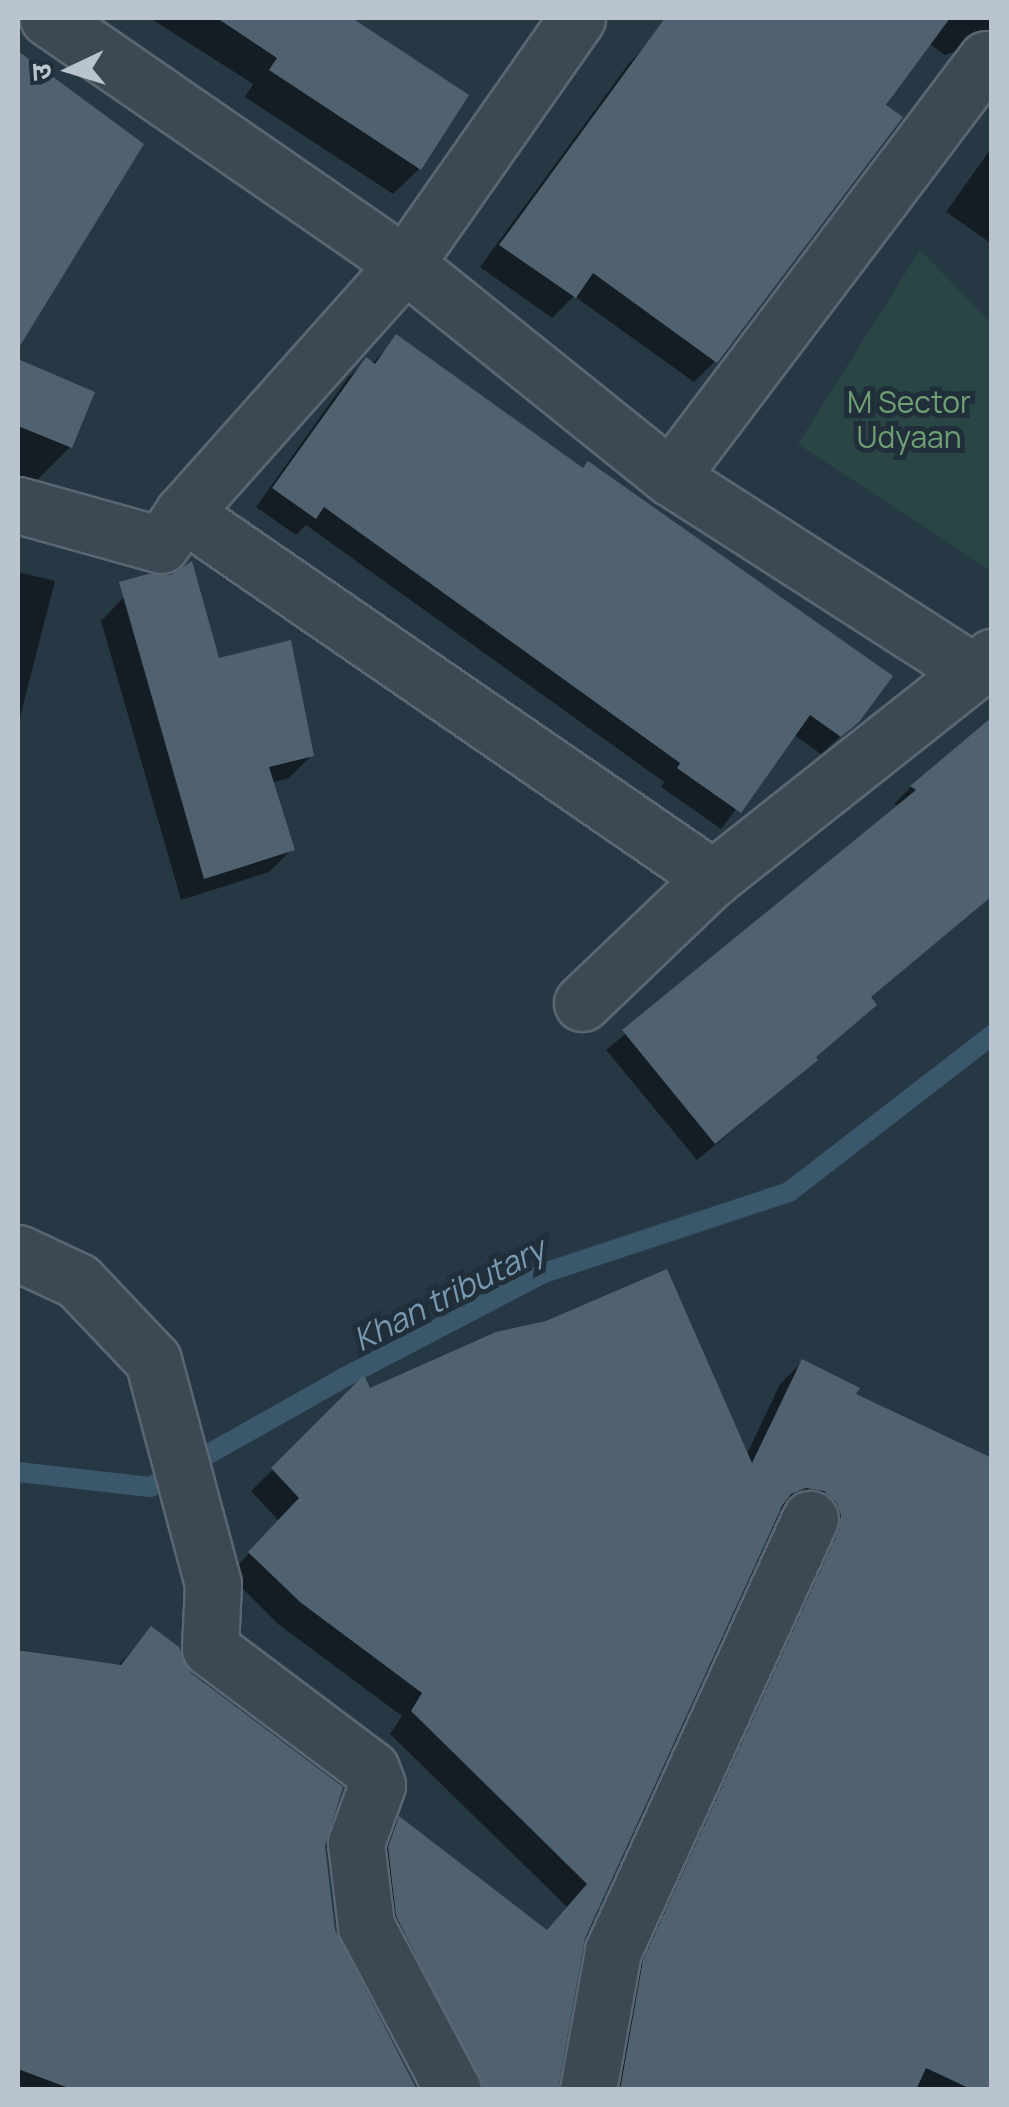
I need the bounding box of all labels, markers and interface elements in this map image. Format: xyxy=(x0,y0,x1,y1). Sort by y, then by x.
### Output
north arrow xyxy=(20,20,120,120)
text: उ xyxy=(21,63,60,82)
park label: M Sector Udyaan xyxy=(847,384,971,454)
water label: Khan tributary xyxy=(347,1229,551,1359)

